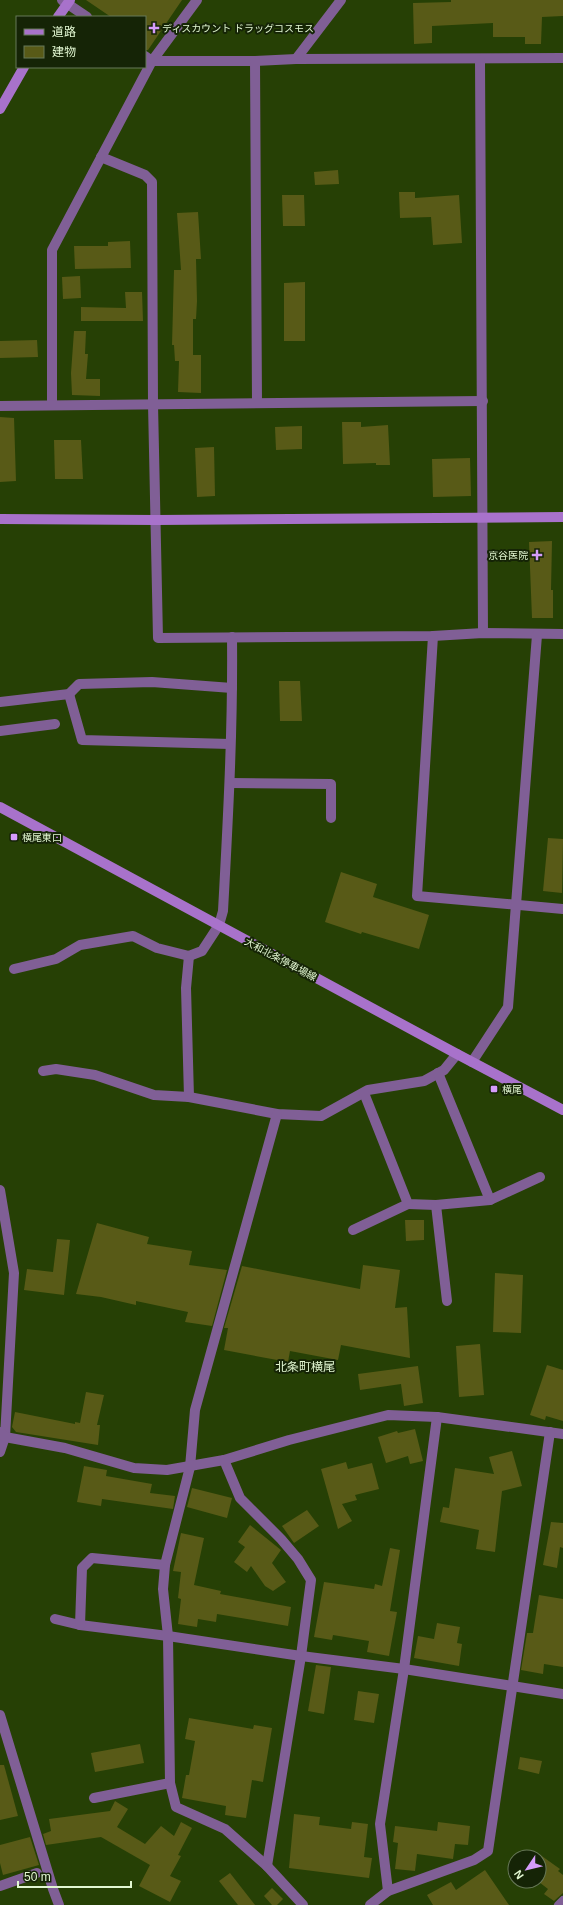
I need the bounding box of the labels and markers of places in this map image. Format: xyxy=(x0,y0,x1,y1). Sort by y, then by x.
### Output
marker: ディスカウント ドラッグコスモス xyxy=(149,23,159,33)
place label: ディスカウント ドラッグコスモス xyxy=(162,23,314,34)
marker: 京谷医院 xyxy=(531,549,543,561)
place label: 京谷医院 xyxy=(488,550,528,561)
marker: 横尾東口 xyxy=(9,832,19,842)
place label: 横尾東口 xyxy=(22,832,62,843)
marker: 横尾 xyxy=(489,1084,499,1094)
place label: 横尾 xyxy=(502,1084,522,1095)

